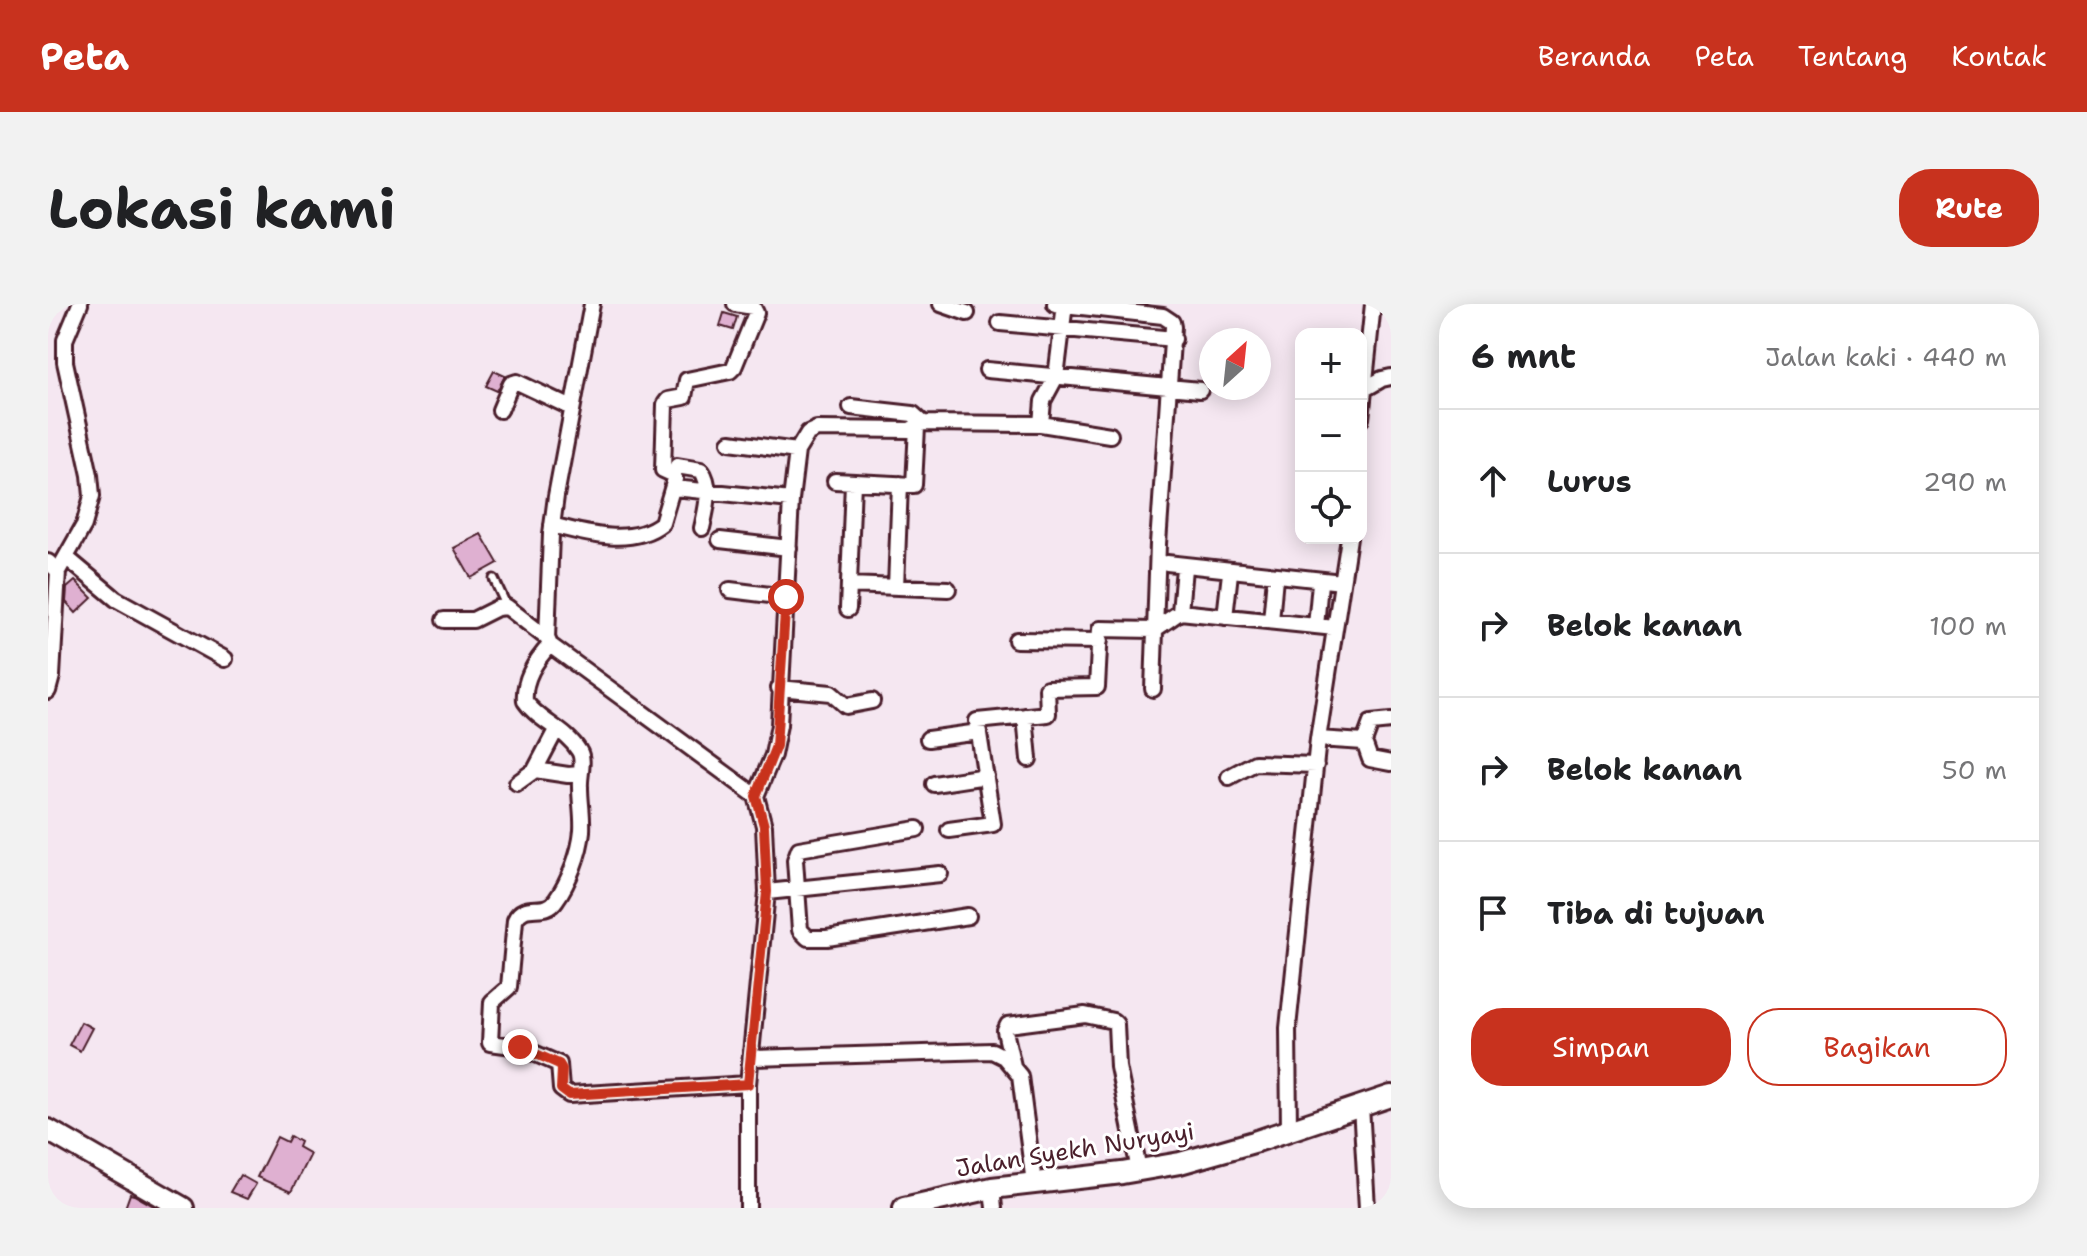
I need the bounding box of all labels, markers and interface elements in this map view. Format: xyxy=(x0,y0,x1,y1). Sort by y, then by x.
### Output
text: Peta xyxy=(40,31,129,82)
text: Beranda xyxy=(1538,37,1650,75)
text: Peta xyxy=(1694,37,1754,75)
text: Tentang xyxy=(1798,37,1907,75)
text: Kontak xyxy=(1951,37,2047,75)
button: Rute xyxy=(1899,169,2039,247)
text: Lokasi kami xyxy=(48,171,396,246)
north arrow xyxy=(1199,328,1271,400)
map controls xyxy=(1295,328,1367,544)
button: + xyxy=(1295,328,1367,400)
text: 6 mnt xyxy=(1471,333,1576,379)
text: Jalan kaki · 440 m xyxy=(1765,339,2007,374)
button: − xyxy=(1295,400,1367,472)
icon: ahead xyxy=(1471,459,1515,503)
text: Lurus xyxy=(1547,461,1632,502)
text: 290 m xyxy=(1923,464,2007,499)
button: locate xyxy=(1295,472,1367,544)
route start xyxy=(768,579,804,615)
icon: right xyxy=(1471,603,1515,647)
text: Belok kanan xyxy=(1547,605,1742,646)
text: 100 m xyxy=(1929,608,2007,643)
icon: right xyxy=(1471,747,1515,791)
text: Belok kanan xyxy=(1547,749,1742,790)
text: 50 m xyxy=(1942,752,2007,787)
icon: arrive xyxy=(1471,891,1515,935)
text: Tiba di tujuan xyxy=(1547,893,1765,934)
button: Simpan xyxy=(1471,1008,1731,1086)
button: Bagikan xyxy=(1747,1008,2007,1086)
route end xyxy=(502,1029,538,1065)
street label: Jalan Syekh Nuryayi xyxy=(953,1115,1197,1185)

